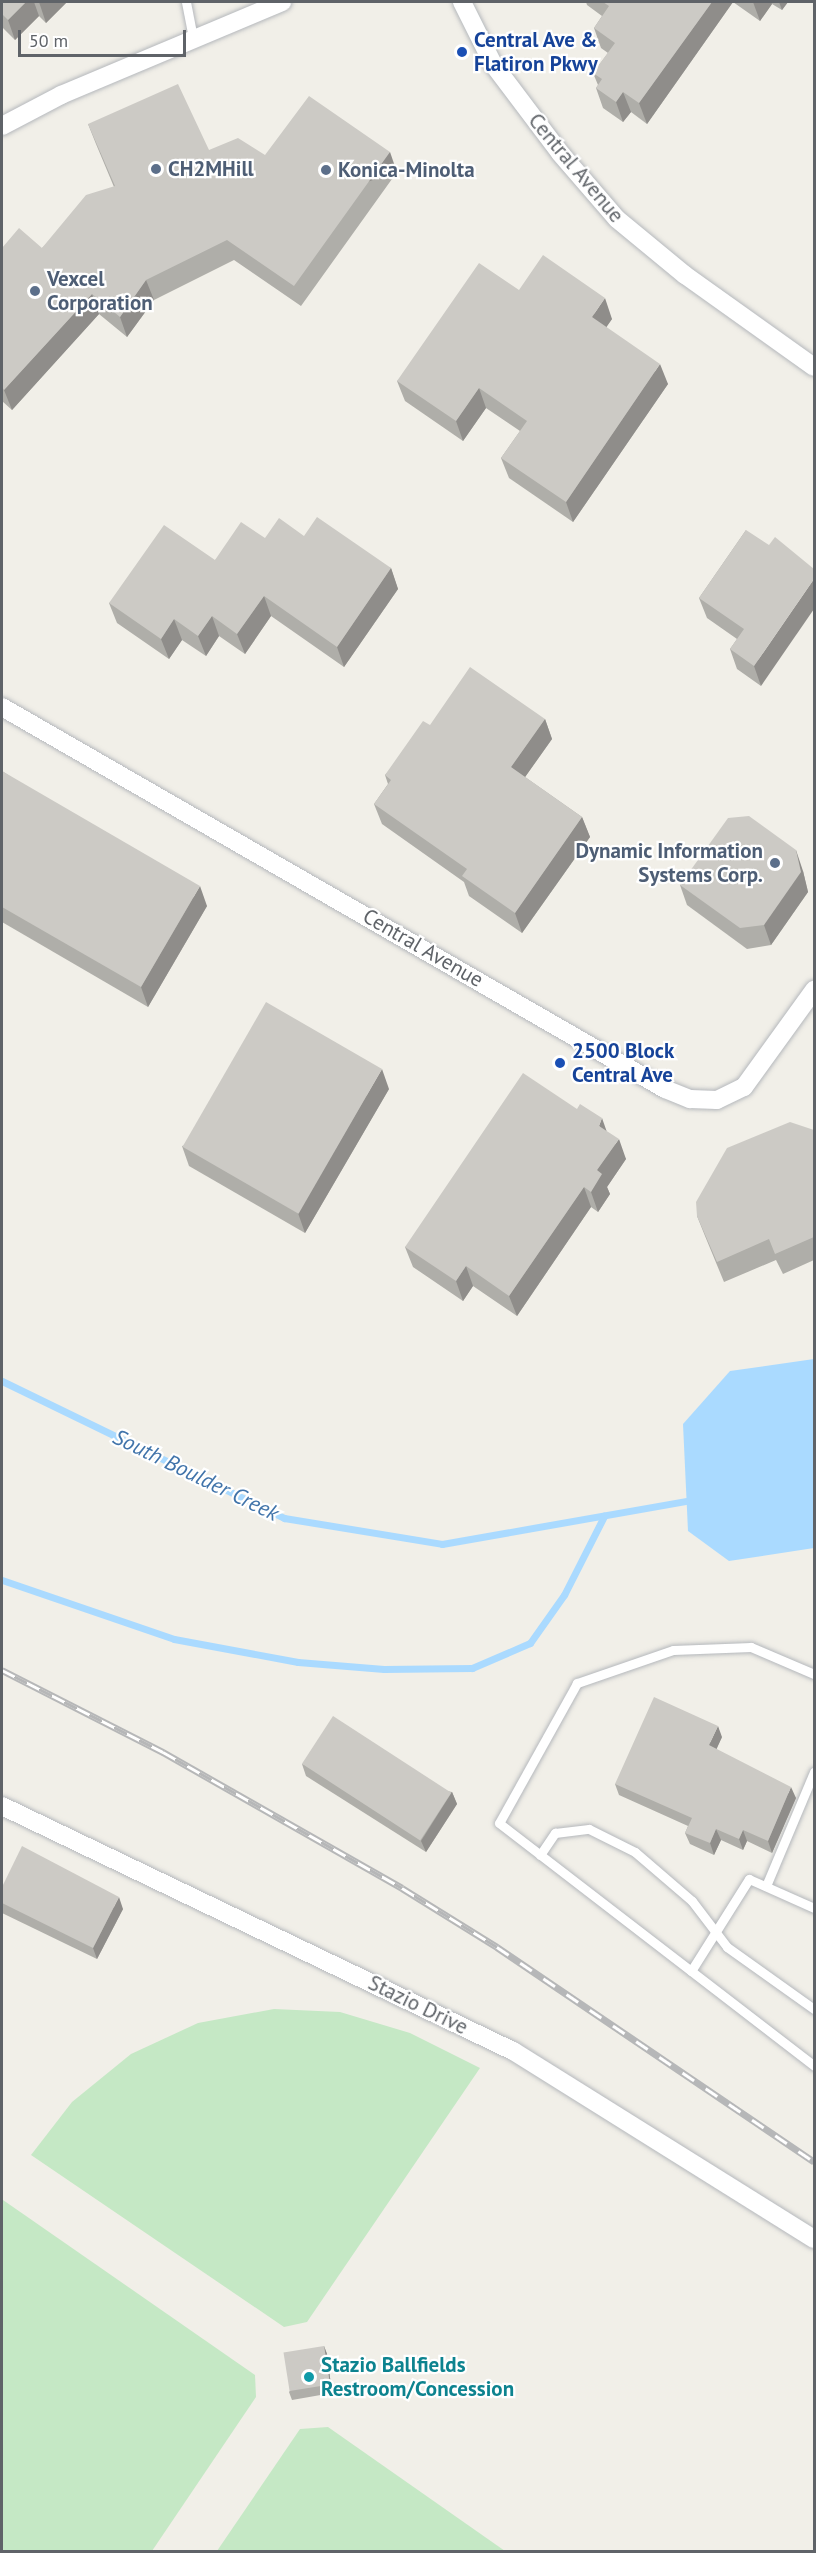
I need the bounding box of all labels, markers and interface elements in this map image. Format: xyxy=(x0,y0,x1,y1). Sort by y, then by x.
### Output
scale bar xyxy=(21,18,189,56)
place label: Central Ave & Flatiron Pkwy xyxy=(474,27,598,77)
text: 50 m xyxy=(29,29,68,52)
marker: Central Ave & Flatiron Pkwy xyxy=(455,45,469,59)
street label: Central Avenue xyxy=(523,108,629,228)
place label: CH2MHill xyxy=(168,156,254,182)
place label: Konica-Minolta xyxy=(338,157,475,183)
marker: CH2MHill xyxy=(149,162,163,176)
marker: Konica-Minolta xyxy=(319,163,333,177)
place label: Vexcel Corporation xyxy=(47,266,153,316)
marker: Vexcel Corporation xyxy=(28,284,42,298)
place label: Dynamic Information Systems Corp. xyxy=(575,838,763,888)
marker: Dynamic Information Systems Corp. xyxy=(768,856,782,870)
street label: Central Avenue xyxy=(358,903,488,993)
place label: 2500 Block Central Ave xyxy=(572,1038,674,1088)
marker: 2500 Block Central Ave xyxy=(553,1056,567,1070)
water label: South Boulder Creek xyxy=(109,1423,283,1527)
street label: Stazio Drive xyxy=(364,1970,472,2040)
place label: Stazio Ballfields Restroom/Concession xyxy=(321,2352,514,2402)
marker: Stazio Ballfields Restroom/Concession xyxy=(302,2370,316,2384)

